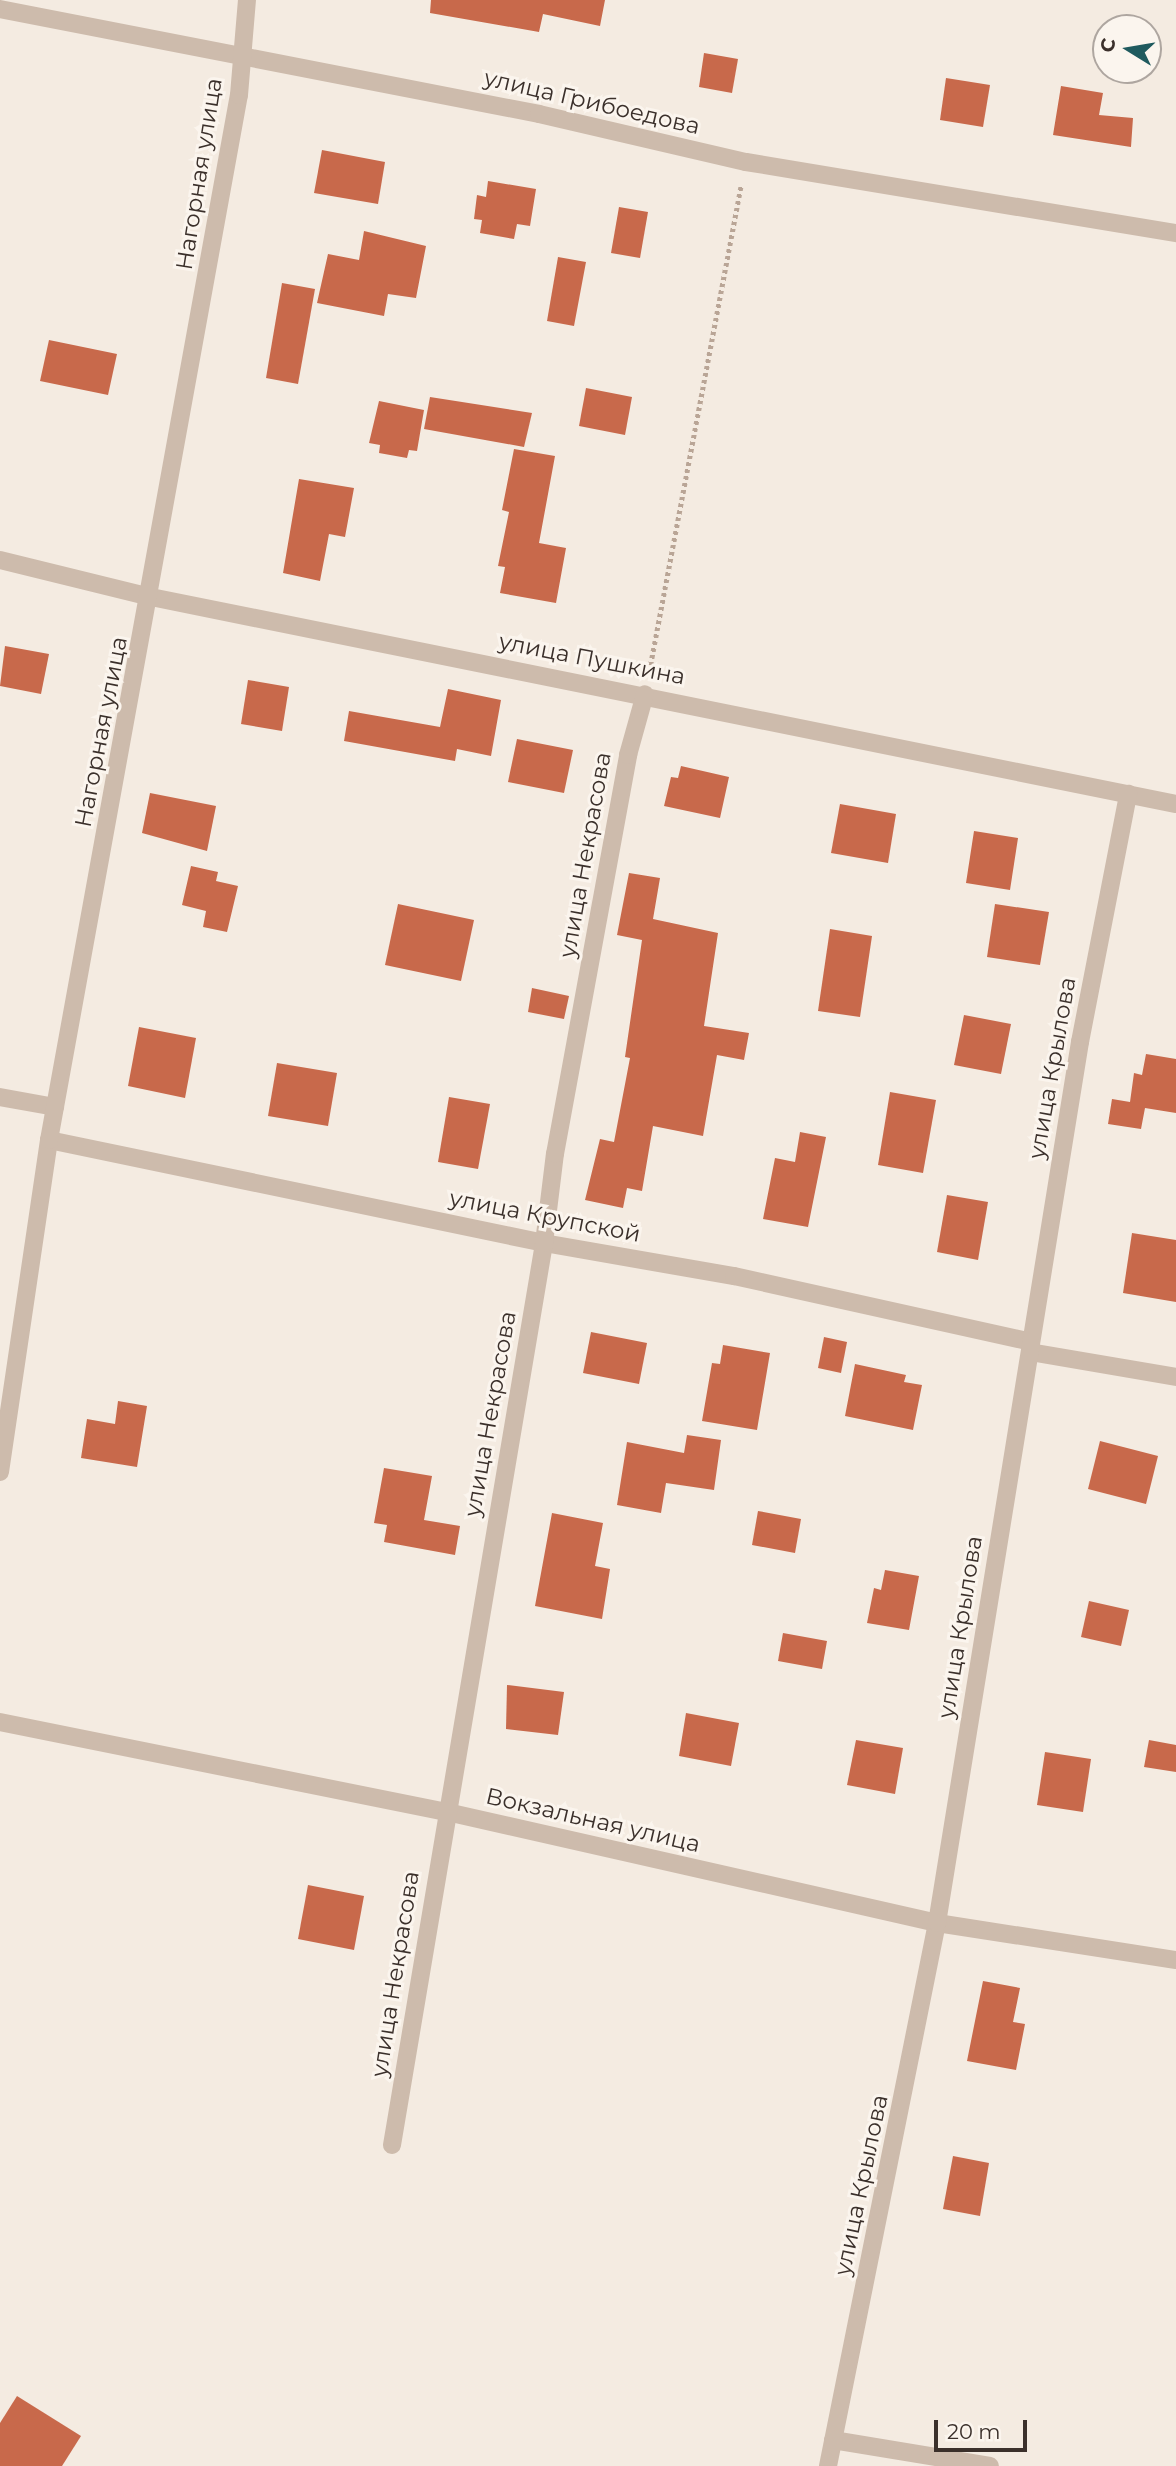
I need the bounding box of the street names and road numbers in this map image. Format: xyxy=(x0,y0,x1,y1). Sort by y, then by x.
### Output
street label: улица Грибоедова xyxy=(481,64,703,140)
street label: Нагорная улица xyxy=(170,76,228,272)
street label: улица Пушкина xyxy=(497,627,687,691)
street label: Нагорная улица xyxy=(69,634,133,830)
street label: улица Некрасова xyxy=(553,750,617,960)
street label: улица Крылова xyxy=(1022,975,1082,1161)
street label: улица Крупской xyxy=(447,1184,643,1248)
street label: улица Некрасова xyxy=(458,1309,522,1519)
street label: улица Крылова xyxy=(932,1534,988,1720)
street label: Вокзальная улица xyxy=(483,1782,703,1858)
street label: улица Некрасова xyxy=(365,1869,425,2079)
street label: улица Крылова xyxy=(828,2092,894,2278)

